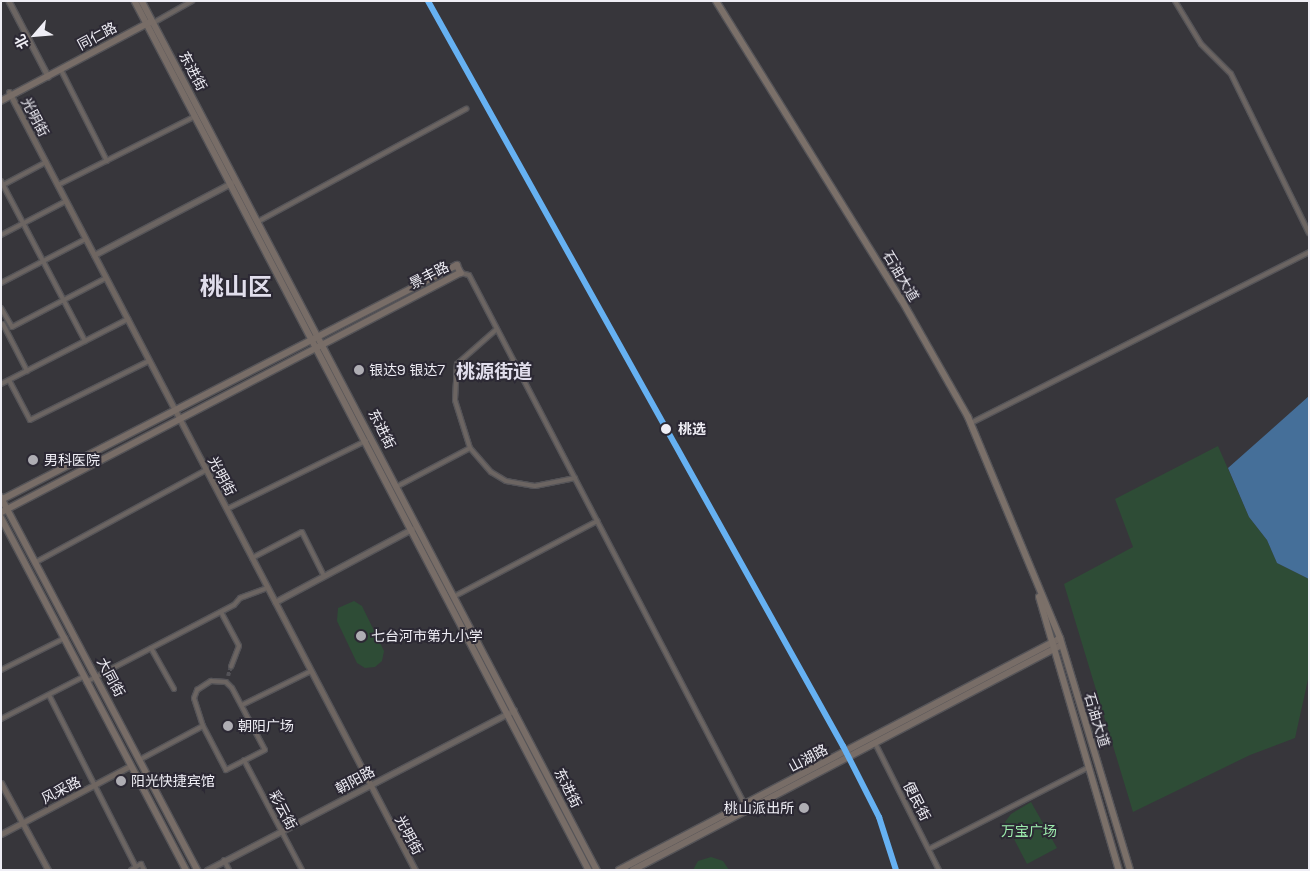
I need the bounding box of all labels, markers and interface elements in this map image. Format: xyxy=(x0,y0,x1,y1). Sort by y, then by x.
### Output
north arrow xyxy=(10,10,60,60)
street label: 同仁路 xyxy=(75,19,119,53)
text: 北 xyxy=(10,31,33,52)
street label: 东进街 xyxy=(176,49,210,93)
street label: 光明街 xyxy=(18,95,52,139)
street label: 石油大道 xyxy=(879,248,923,304)
street label: 景丰路 xyxy=(406,258,452,292)
district label: 桃山区 xyxy=(200,273,272,301)
district label: 桃源街道 xyxy=(456,361,532,383)
place label: 银达9 银达7 xyxy=(369,362,445,378)
marker: 银达9 银达7 xyxy=(353,364,365,376)
street label: 东进街 xyxy=(365,406,399,452)
marker: 桃选 xyxy=(658,421,674,437)
place label: 桃选 xyxy=(678,421,706,437)
place label: 男科医院 xyxy=(44,452,100,468)
marker: 男科医院 xyxy=(26,453,40,467)
street label: 光明街 xyxy=(205,454,239,498)
place label: 七台河市第九小学 xyxy=(371,628,483,644)
marker: 七台河市第九小学 xyxy=(355,630,367,642)
street label: 大同街 xyxy=(94,655,128,699)
street label: 石油大道 xyxy=(1081,691,1113,749)
place label: 朝阳广场 xyxy=(238,718,294,734)
marker: 朝阳广场 xyxy=(222,720,234,732)
street label: 山湖路 xyxy=(786,741,830,775)
street label: 朝阳路 xyxy=(333,763,377,797)
street label: 东进街 xyxy=(551,765,585,811)
street label: 风采路 xyxy=(38,773,84,807)
place label: 阳光快捷宾馆 xyxy=(131,773,215,789)
marker: 阳光快捷宾馆 xyxy=(115,775,127,787)
street label: 便民街 xyxy=(900,778,934,824)
street label: 彩云街 xyxy=(266,788,300,832)
place label: 桃山派出所 xyxy=(724,800,794,816)
marker: 桃山派出所 xyxy=(798,802,810,814)
street label: 光明街 xyxy=(392,813,426,857)
park label: 万宝广场 xyxy=(1001,823,1057,839)

